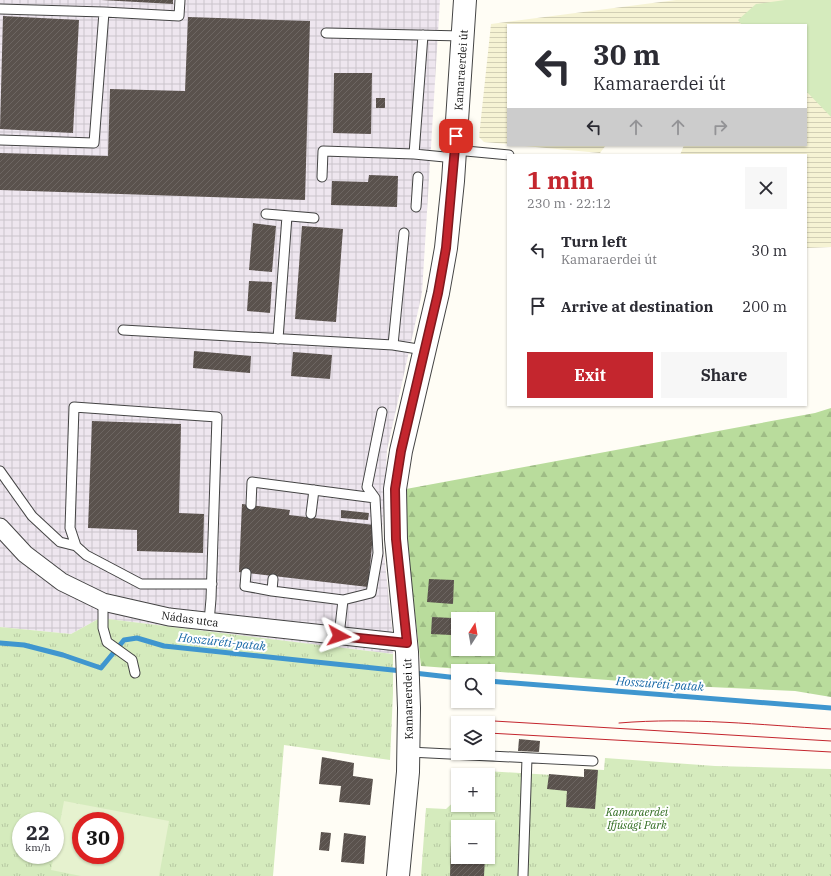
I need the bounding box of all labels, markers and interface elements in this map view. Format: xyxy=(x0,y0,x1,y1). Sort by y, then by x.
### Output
street label: Kamaraerdei út xyxy=(451,29,471,111)
text: 30 m xyxy=(593,36,660,73)
icon: left xyxy=(527,40,579,92)
text: Kamaraerdei út xyxy=(593,72,726,95)
icon: left xyxy=(583,116,605,138)
icon: ahead xyxy=(625,116,647,138)
icon: ahead xyxy=(667,116,689,138)
icon: right xyxy=(709,116,731,138)
pin xyxy=(439,119,473,153)
icon: arrive xyxy=(445,125,467,147)
text: 1 min xyxy=(527,164,594,196)
button: close xyxy=(745,167,787,209)
text: 230 m · 22:12 xyxy=(527,195,611,212)
text: Turn left xyxy=(561,232,627,251)
icon: left xyxy=(527,239,549,261)
text: 30 m xyxy=(751,241,787,260)
text: Kamaraerdei út xyxy=(561,251,657,268)
icon: arrive xyxy=(527,295,549,317)
text: Arrive at destination xyxy=(561,297,713,316)
text: 200 m xyxy=(742,297,787,316)
button: Exit xyxy=(527,352,653,398)
button: Share xyxy=(661,352,787,398)
street label: Nádas utca xyxy=(161,608,219,630)
north arrow xyxy=(451,612,495,656)
map controls xyxy=(451,612,495,864)
position arrow xyxy=(318,615,360,657)
water label: Hosszúréti-patak xyxy=(176,629,267,654)
street label: Kamaraerdei út xyxy=(400,658,416,740)
button: search xyxy=(451,664,495,708)
water label: Hosszúréti-patak xyxy=(615,673,705,694)
button: layers xyxy=(451,716,495,760)
button: + xyxy=(451,768,495,812)
park label: Kamaraerdei Ifjúsági Park xyxy=(605,805,669,832)
speed limit sign: 30 xyxy=(72,812,124,864)
text: 22 xyxy=(26,819,50,846)
button: − xyxy=(451,820,495,864)
text: km/h xyxy=(25,841,51,854)

